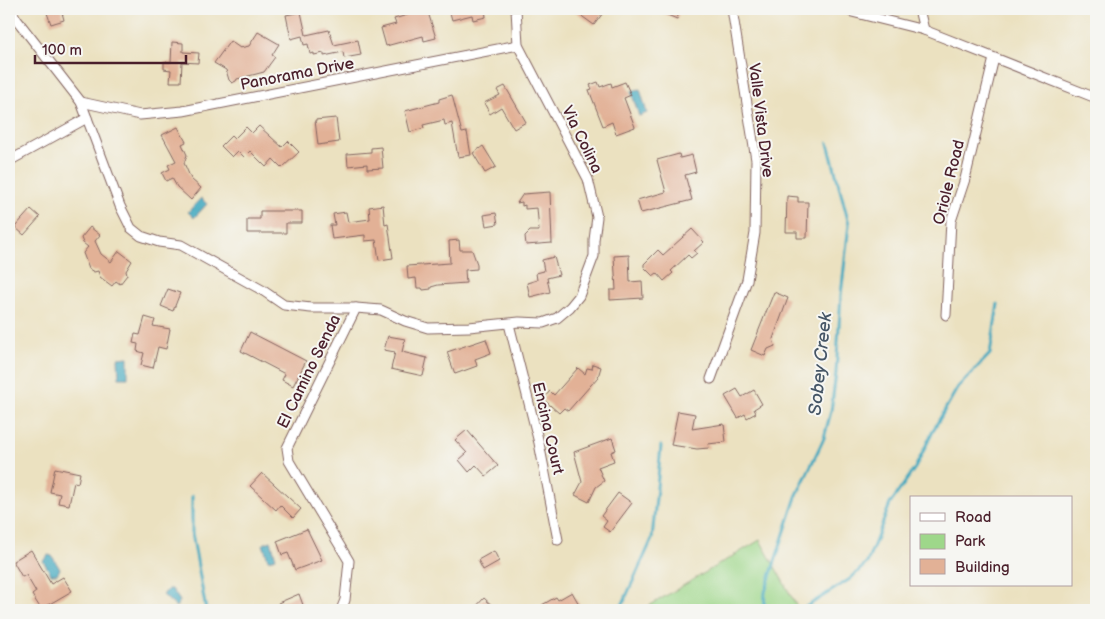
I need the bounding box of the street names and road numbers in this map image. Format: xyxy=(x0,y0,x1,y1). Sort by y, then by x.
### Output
street label: Panorama Drive xyxy=(239,54,356,95)
street label: Valle Vista Drive xyxy=(744,62,777,179)
street label: Via Colina xyxy=(557,103,606,177)
street label: Oriole Road xyxy=(930,138,969,227)
street label: El Camino Senda xyxy=(274,312,345,432)
street label: Encina Court xyxy=(528,380,567,476)

